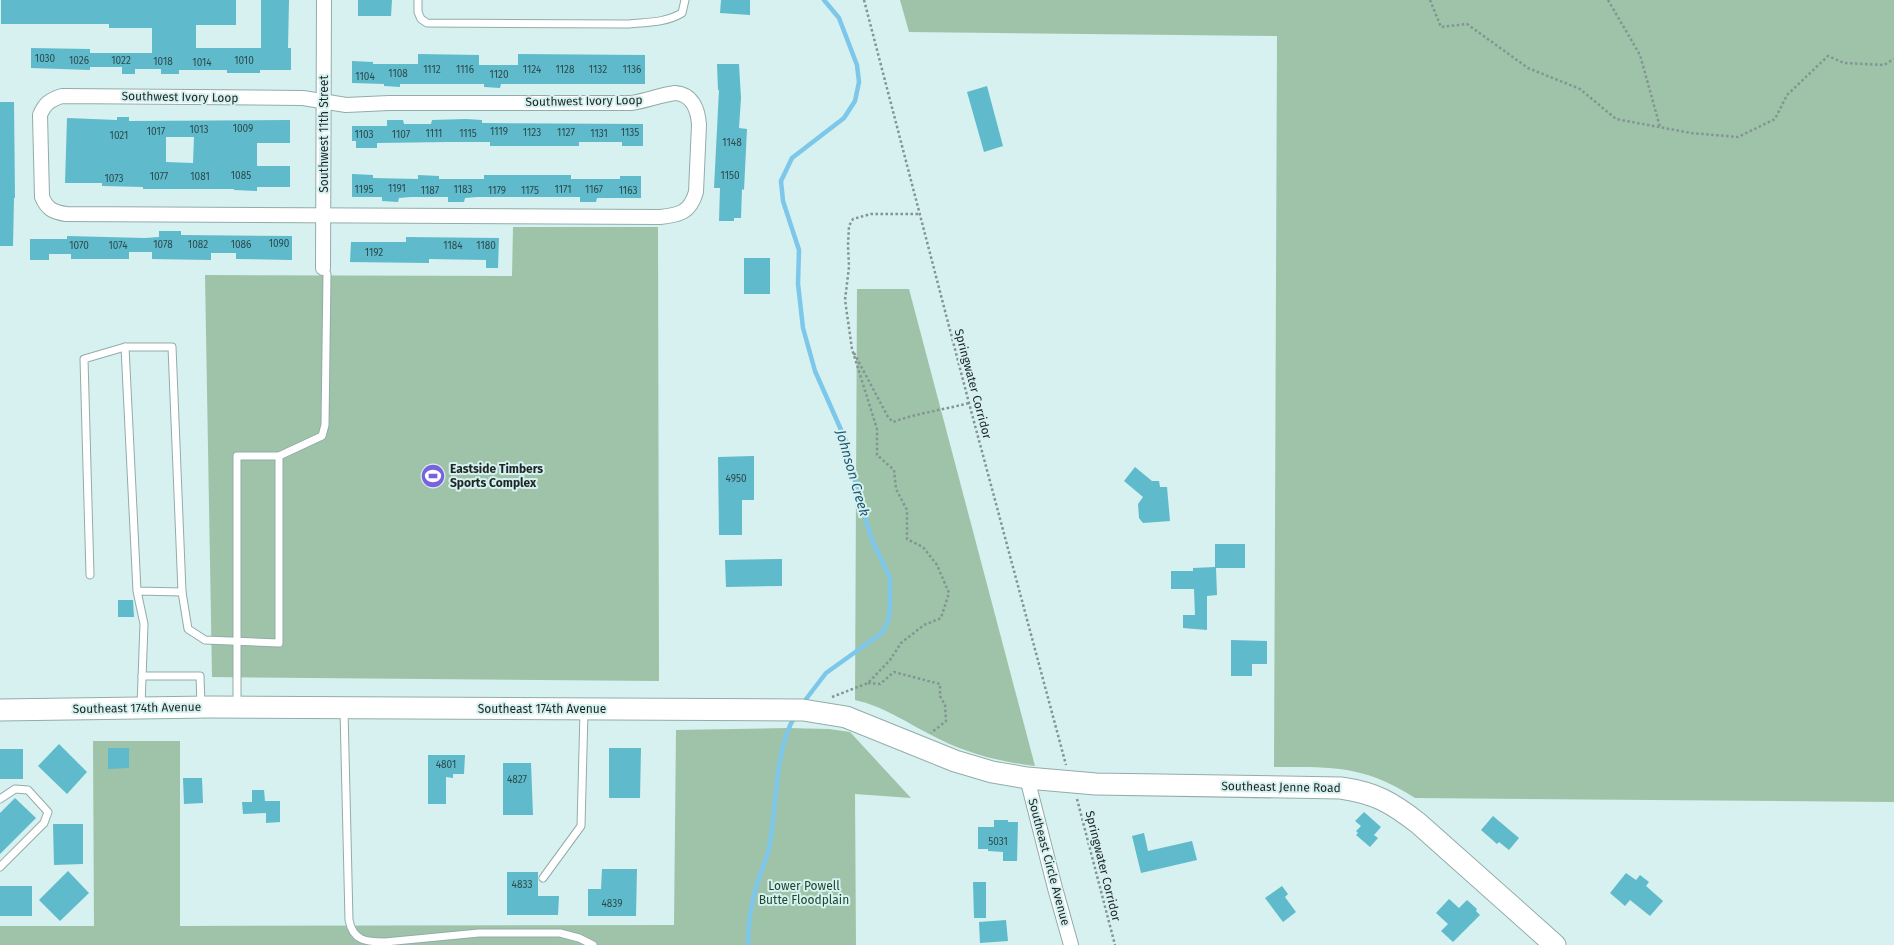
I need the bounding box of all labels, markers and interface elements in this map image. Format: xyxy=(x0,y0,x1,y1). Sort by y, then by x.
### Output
house number: 1030 xyxy=(35,53,56,65)
house number: 1026 xyxy=(69,55,89,67)
house number: 1022 xyxy=(111,55,131,67)
house number: 1010 xyxy=(234,55,254,67)
house number: 1018 xyxy=(153,56,173,68)
house number: 1014 xyxy=(192,57,212,69)
house number: 1112 xyxy=(423,64,441,76)
house number: 1116 xyxy=(456,64,474,76)
house number: 1124 xyxy=(523,64,542,76)
house number: 1128 xyxy=(556,64,575,76)
house number: 1132 xyxy=(589,64,607,76)
house number: 1136 xyxy=(623,64,641,76)
house number: 1108 xyxy=(388,68,408,80)
house number: 1120 xyxy=(489,69,509,81)
house number: 1104 xyxy=(355,71,375,83)
street label: Southwest 11th Street xyxy=(317,75,331,193)
street label: Southwest Ivory Loop xyxy=(121,89,239,105)
street label: Southwest Ivory Loop xyxy=(525,93,643,109)
house number: 1009 xyxy=(233,123,253,135)
house number: 1013 xyxy=(190,124,208,136)
house number: 1017 xyxy=(147,126,166,138)
house number: 1119 xyxy=(490,126,508,138)
house number: 1123 xyxy=(523,127,541,139)
house number: 1127 xyxy=(557,127,575,139)
house number: 1135 xyxy=(621,127,639,139)
house number: 1111 xyxy=(426,128,442,140)
house number: 1115 xyxy=(459,128,477,140)
house number: 1131 xyxy=(590,128,608,140)
house number: 1103 xyxy=(355,129,374,141)
house number: 1107 xyxy=(392,129,411,141)
house number: 1021 xyxy=(110,130,128,142)
house number: 1148 xyxy=(722,137,742,149)
house number: 1085 xyxy=(231,170,251,182)
house number: 1150 xyxy=(720,170,740,182)
house number: 1077 xyxy=(150,171,169,183)
house number: 1081 xyxy=(190,171,210,183)
house number: 1073 xyxy=(104,173,124,185)
house number: 1191 xyxy=(388,183,406,195)
house number: 1195 xyxy=(355,184,373,196)
house number: 1183 xyxy=(453,184,473,196)
house number: 1171 xyxy=(554,184,572,196)
house number: 1167 xyxy=(585,184,604,196)
house number: 1187 xyxy=(421,185,440,197)
house number: 1179 xyxy=(488,185,506,197)
house number: 1175 xyxy=(521,185,539,197)
house number: 1163 xyxy=(619,185,637,197)
house number: 1090 xyxy=(269,238,290,250)
house number: 1078 xyxy=(153,239,173,251)
house number: 1082 xyxy=(188,239,208,251)
house number: 1086 xyxy=(231,239,251,251)
house number: 1070 xyxy=(69,240,89,252)
house number: 1074 xyxy=(108,240,128,252)
house number: 1184 xyxy=(443,240,463,252)
house number: 1180 xyxy=(476,240,496,252)
house number: 1192 xyxy=(365,247,383,259)
street label: Springwater Corridor xyxy=(952,327,995,441)
water label: Johnson Creek xyxy=(832,427,873,519)
place label: Eastside Timbers Sports Complex xyxy=(450,462,543,490)
sports icon: Eastside Timbers Sports Complex xyxy=(420,463,446,489)
house number: 4950 xyxy=(726,473,747,485)
street label: Southeast 174th Avenue xyxy=(73,700,201,716)
street label: Southeast 174th Avenue xyxy=(478,702,606,716)
house number: 4801 xyxy=(436,759,456,771)
house number: 4827 xyxy=(507,774,528,786)
street label: Southeast Jenne Road xyxy=(1221,779,1341,795)
street label: Southeast Circle Avenue xyxy=(1025,797,1073,927)
street label: Springwater Corridor xyxy=(1082,809,1124,923)
house number: 5031 xyxy=(988,836,1008,848)
house number: 4833 xyxy=(512,879,532,891)
park label: Lower Powell Butte Floodplain xyxy=(759,879,849,907)
house number: 4839 xyxy=(602,898,622,910)

